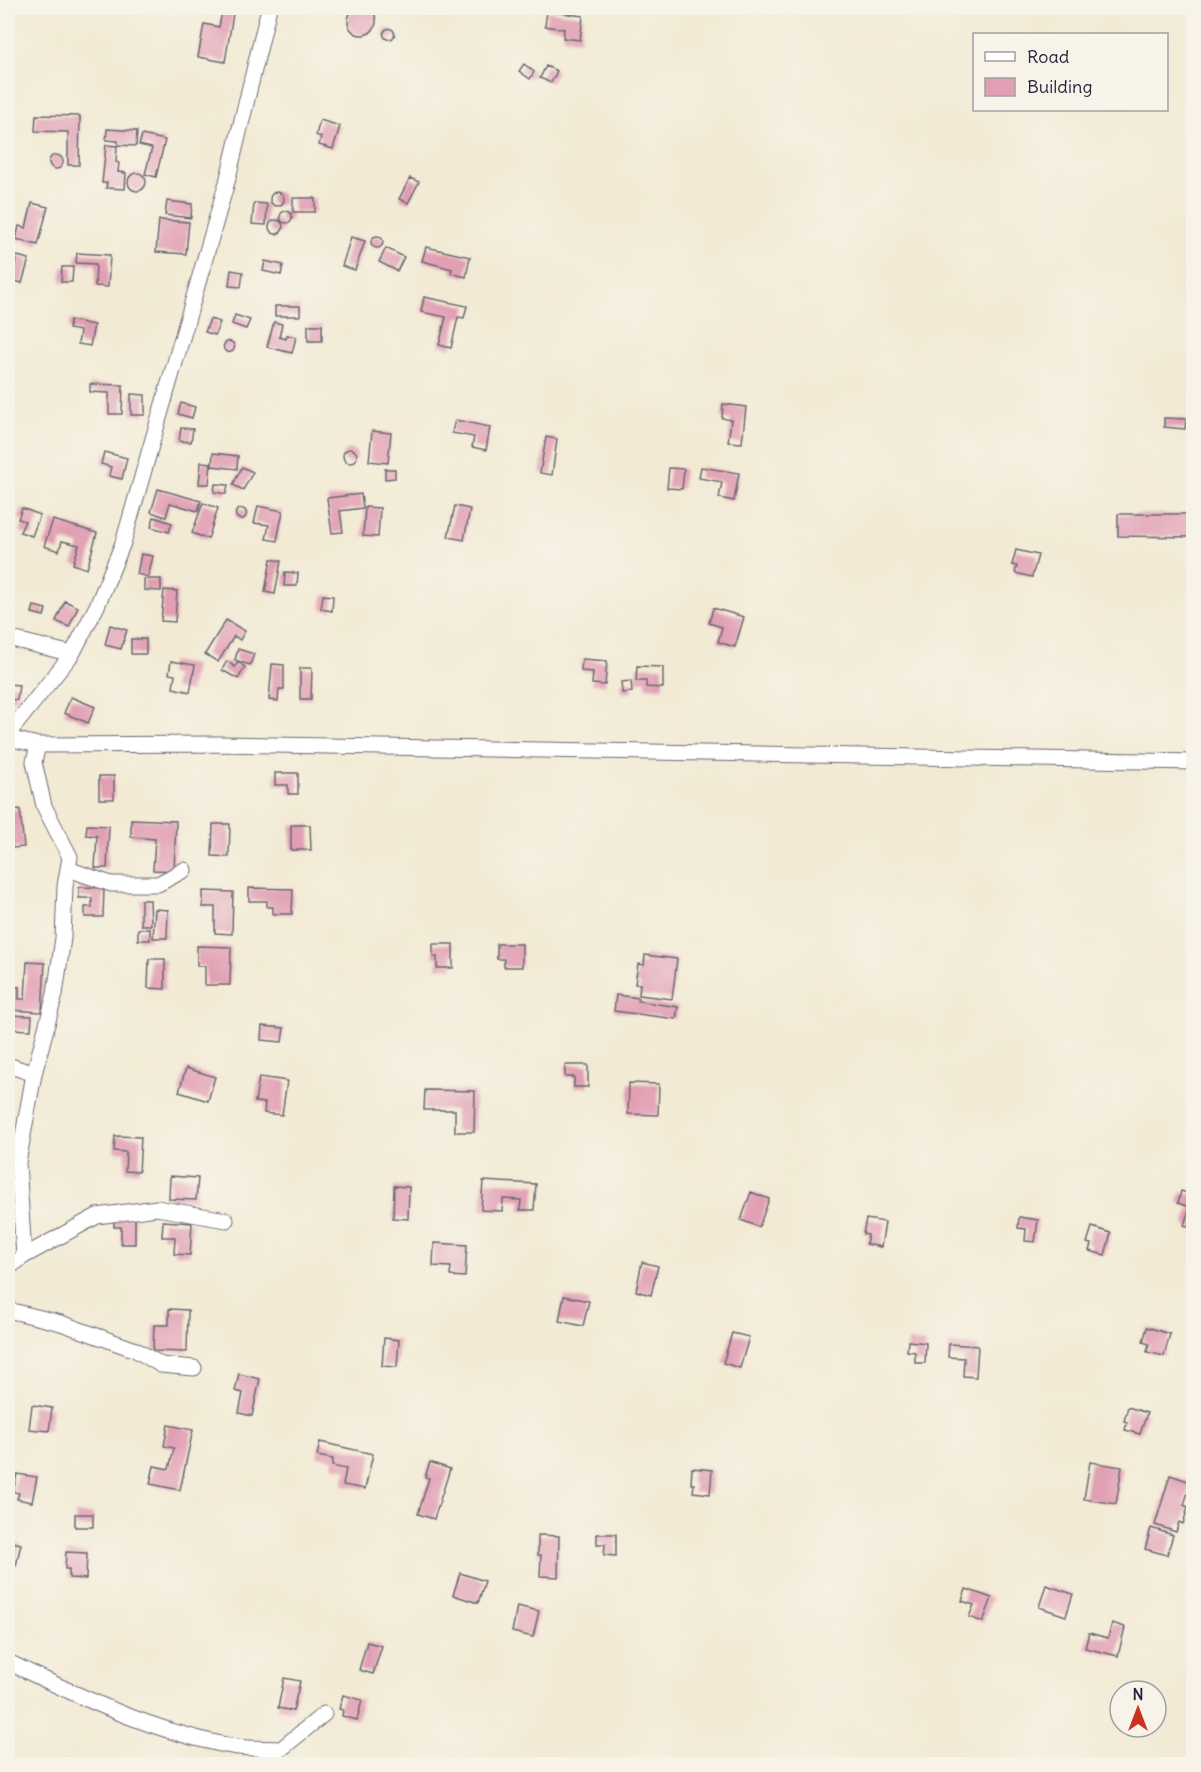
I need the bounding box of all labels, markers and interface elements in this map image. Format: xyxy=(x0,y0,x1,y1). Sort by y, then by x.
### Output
legend xyxy=(973,33,1168,111)
text: Road xyxy=(1027,45,1070,68)
text: Building xyxy=(1027,75,1092,98)
north arrow xyxy=(1108,1679,1168,1739)
text: N xyxy=(1132,1684,1144,1704)

